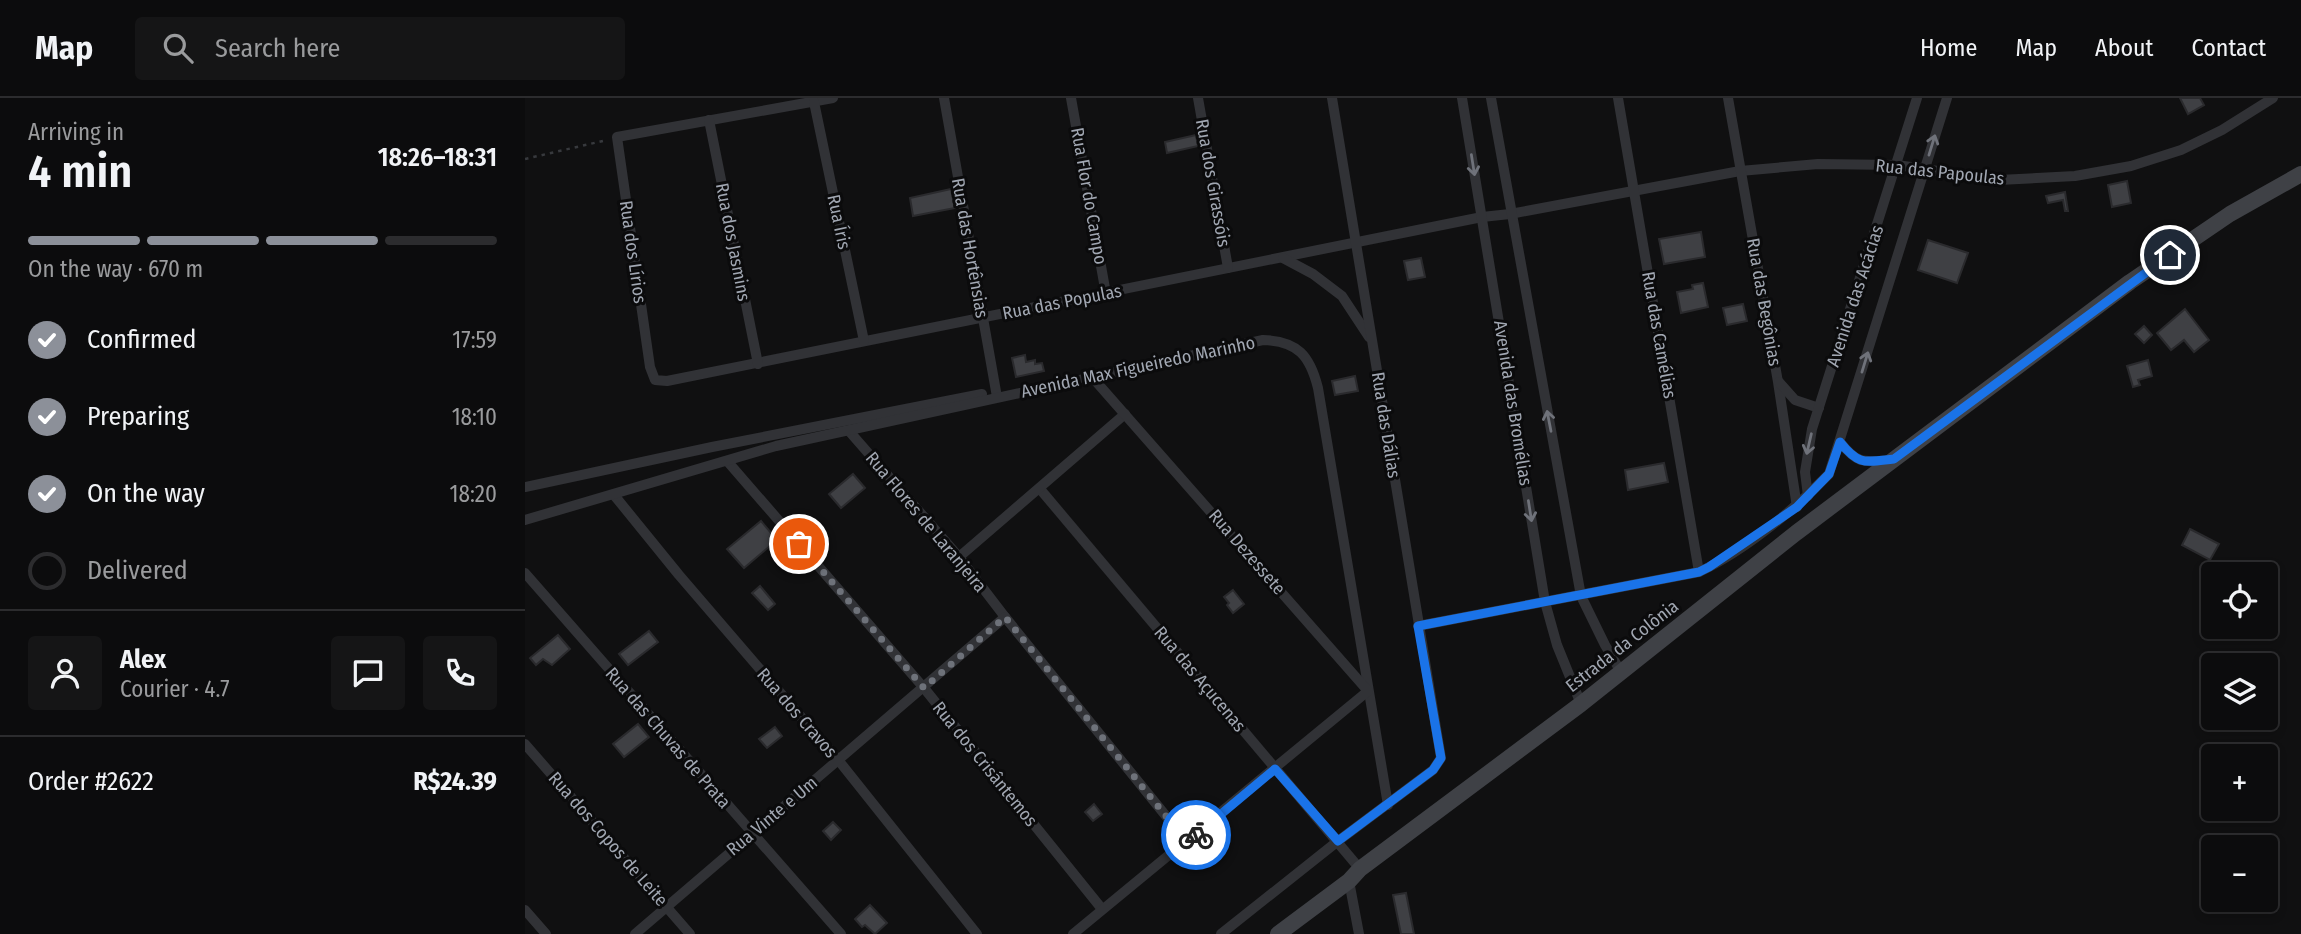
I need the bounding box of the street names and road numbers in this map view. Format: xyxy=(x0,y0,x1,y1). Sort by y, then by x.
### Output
street label: Rua dos Girassóis xyxy=(1191,117,1235,249)
street label: Rua Flor do Campo xyxy=(1066,126,1112,266)
street label: Rua das Papoulas xyxy=(1875,154,2006,190)
street label: Rua das Hortênsias xyxy=(947,176,993,320)
street label: Rua dos Jasmins xyxy=(711,181,755,303)
street label: Rua Íris xyxy=(822,192,857,252)
street label: Rua dos Lírios xyxy=(615,199,651,305)
street label: Avenida das Acácias xyxy=(1822,222,1888,370)
street label: Rua das Begônias xyxy=(1742,236,1786,368)
street label: Rua das Camélias xyxy=(1637,270,1681,401)
street label: Rua das Populas xyxy=(1001,280,1124,324)
street label: Avenida das Bromélias xyxy=(1489,319,1537,487)
street label: Avenida Max Figueiredo Marinho xyxy=(1019,331,1257,403)
street label: Rua das Dálias xyxy=(1367,370,1405,480)
street label: Rua Flores de Laranjeira xyxy=(861,447,991,597)
street label: Rua Dezessete xyxy=(1204,505,1290,599)
street label: Estrada da Colônia xyxy=(1561,595,1683,697)
street label: Rua das Açucenas xyxy=(1149,622,1251,737)
street label: Rua das Chuvas de Prata xyxy=(601,663,735,813)
street label: Rua dos Cravos xyxy=(752,664,842,763)
street label: Rua dos Crisântemos xyxy=(928,697,1042,831)
street label: Rua dos Copos de Leite xyxy=(544,767,672,911)
street label: Rua Vinte e Um xyxy=(722,772,822,860)

